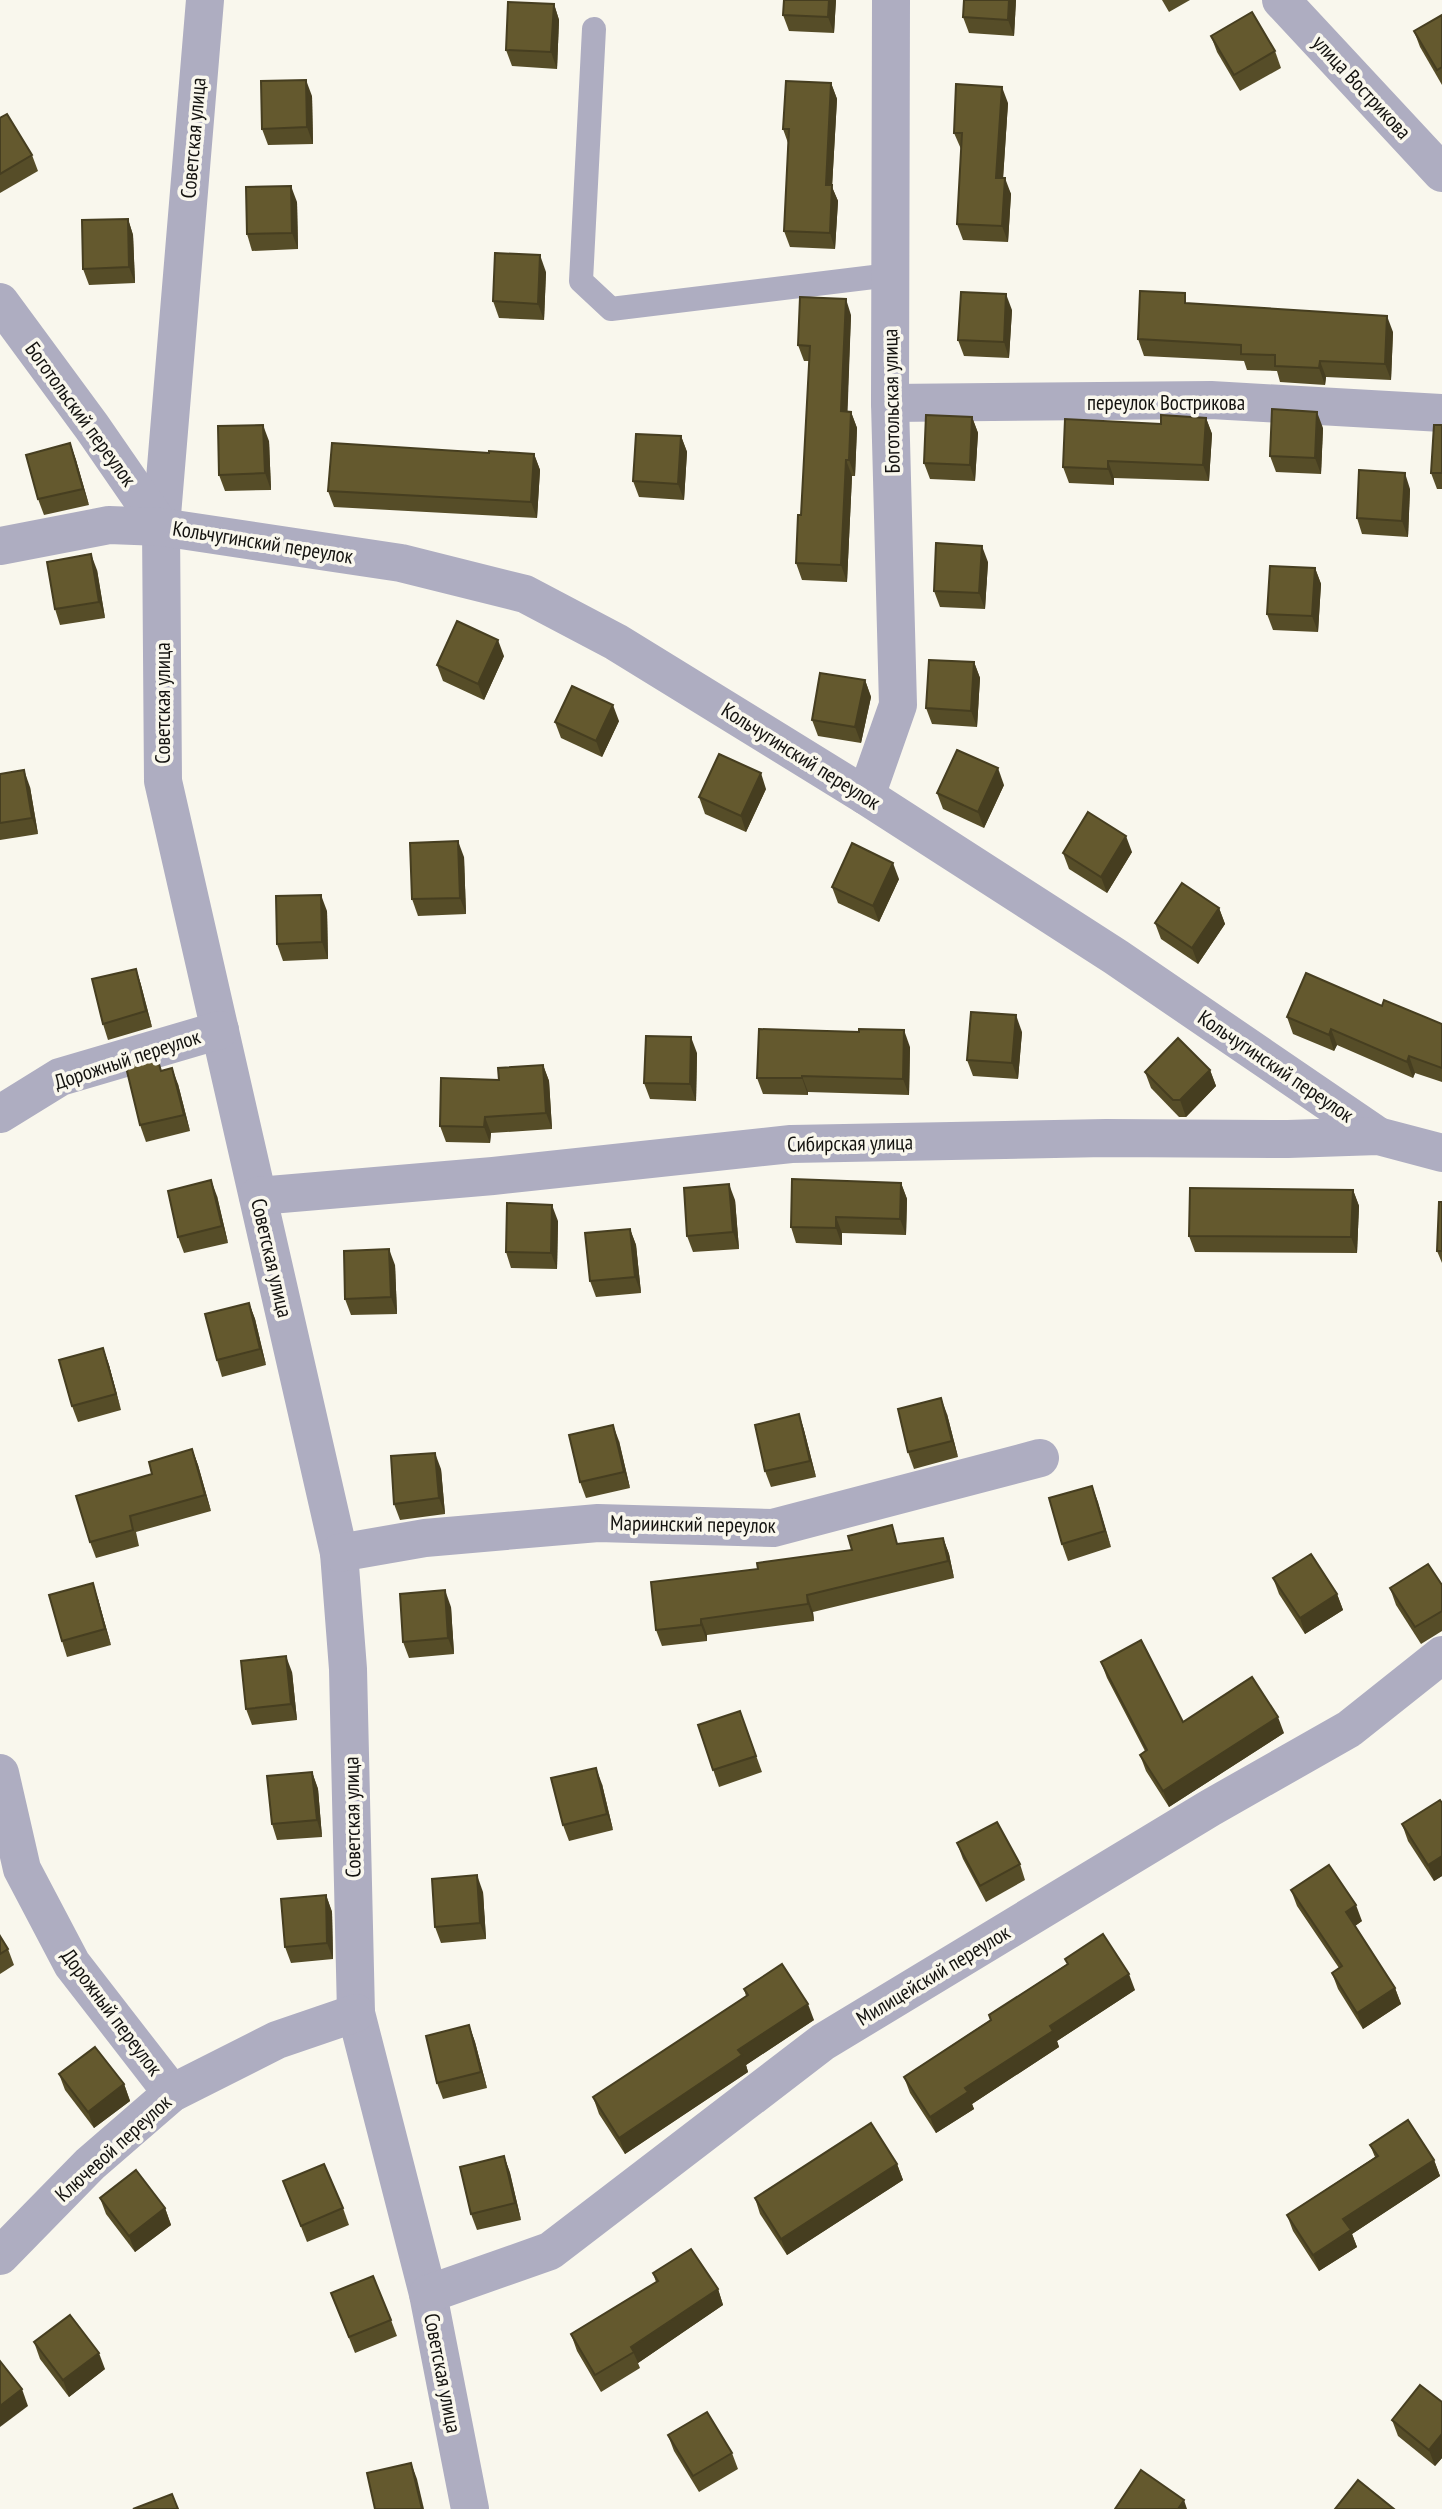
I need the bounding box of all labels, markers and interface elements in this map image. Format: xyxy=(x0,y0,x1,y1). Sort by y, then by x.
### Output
street label: улица Вострикова xyxy=(1307,29,1417,145)
street label: Советская улица xyxy=(174,76,212,200)
street label: Боготольская улица xyxy=(876,328,906,474)
street label: Боготольский переулок xyxy=(19,336,143,492)
street label: переулок Вострикова xyxy=(1087,389,1245,416)
street label: Кольчугинский переулок xyxy=(171,514,355,570)
street label: Советская улица xyxy=(149,642,176,764)
street label: Кольчугинский переулок xyxy=(717,696,885,816)
street label: Кольчугинский переулок xyxy=(1193,1004,1359,1128)
street label: Дорожный переулок xyxy=(50,1023,204,1095)
street label: Сибирская улица xyxy=(787,1128,913,1158)
street label: Советская улица xyxy=(245,1196,299,1320)
street label: Мариинский переулок xyxy=(610,1509,776,1539)
street label: Советская улица xyxy=(337,1756,367,1878)
street label: Милицейский переулок xyxy=(851,1918,1015,2032)
street label: Дорожный переулок xyxy=(55,1943,169,2081)
street label: Ключевой переулок xyxy=(49,2089,177,2207)
street label: Советская улица xyxy=(418,2311,468,2435)

